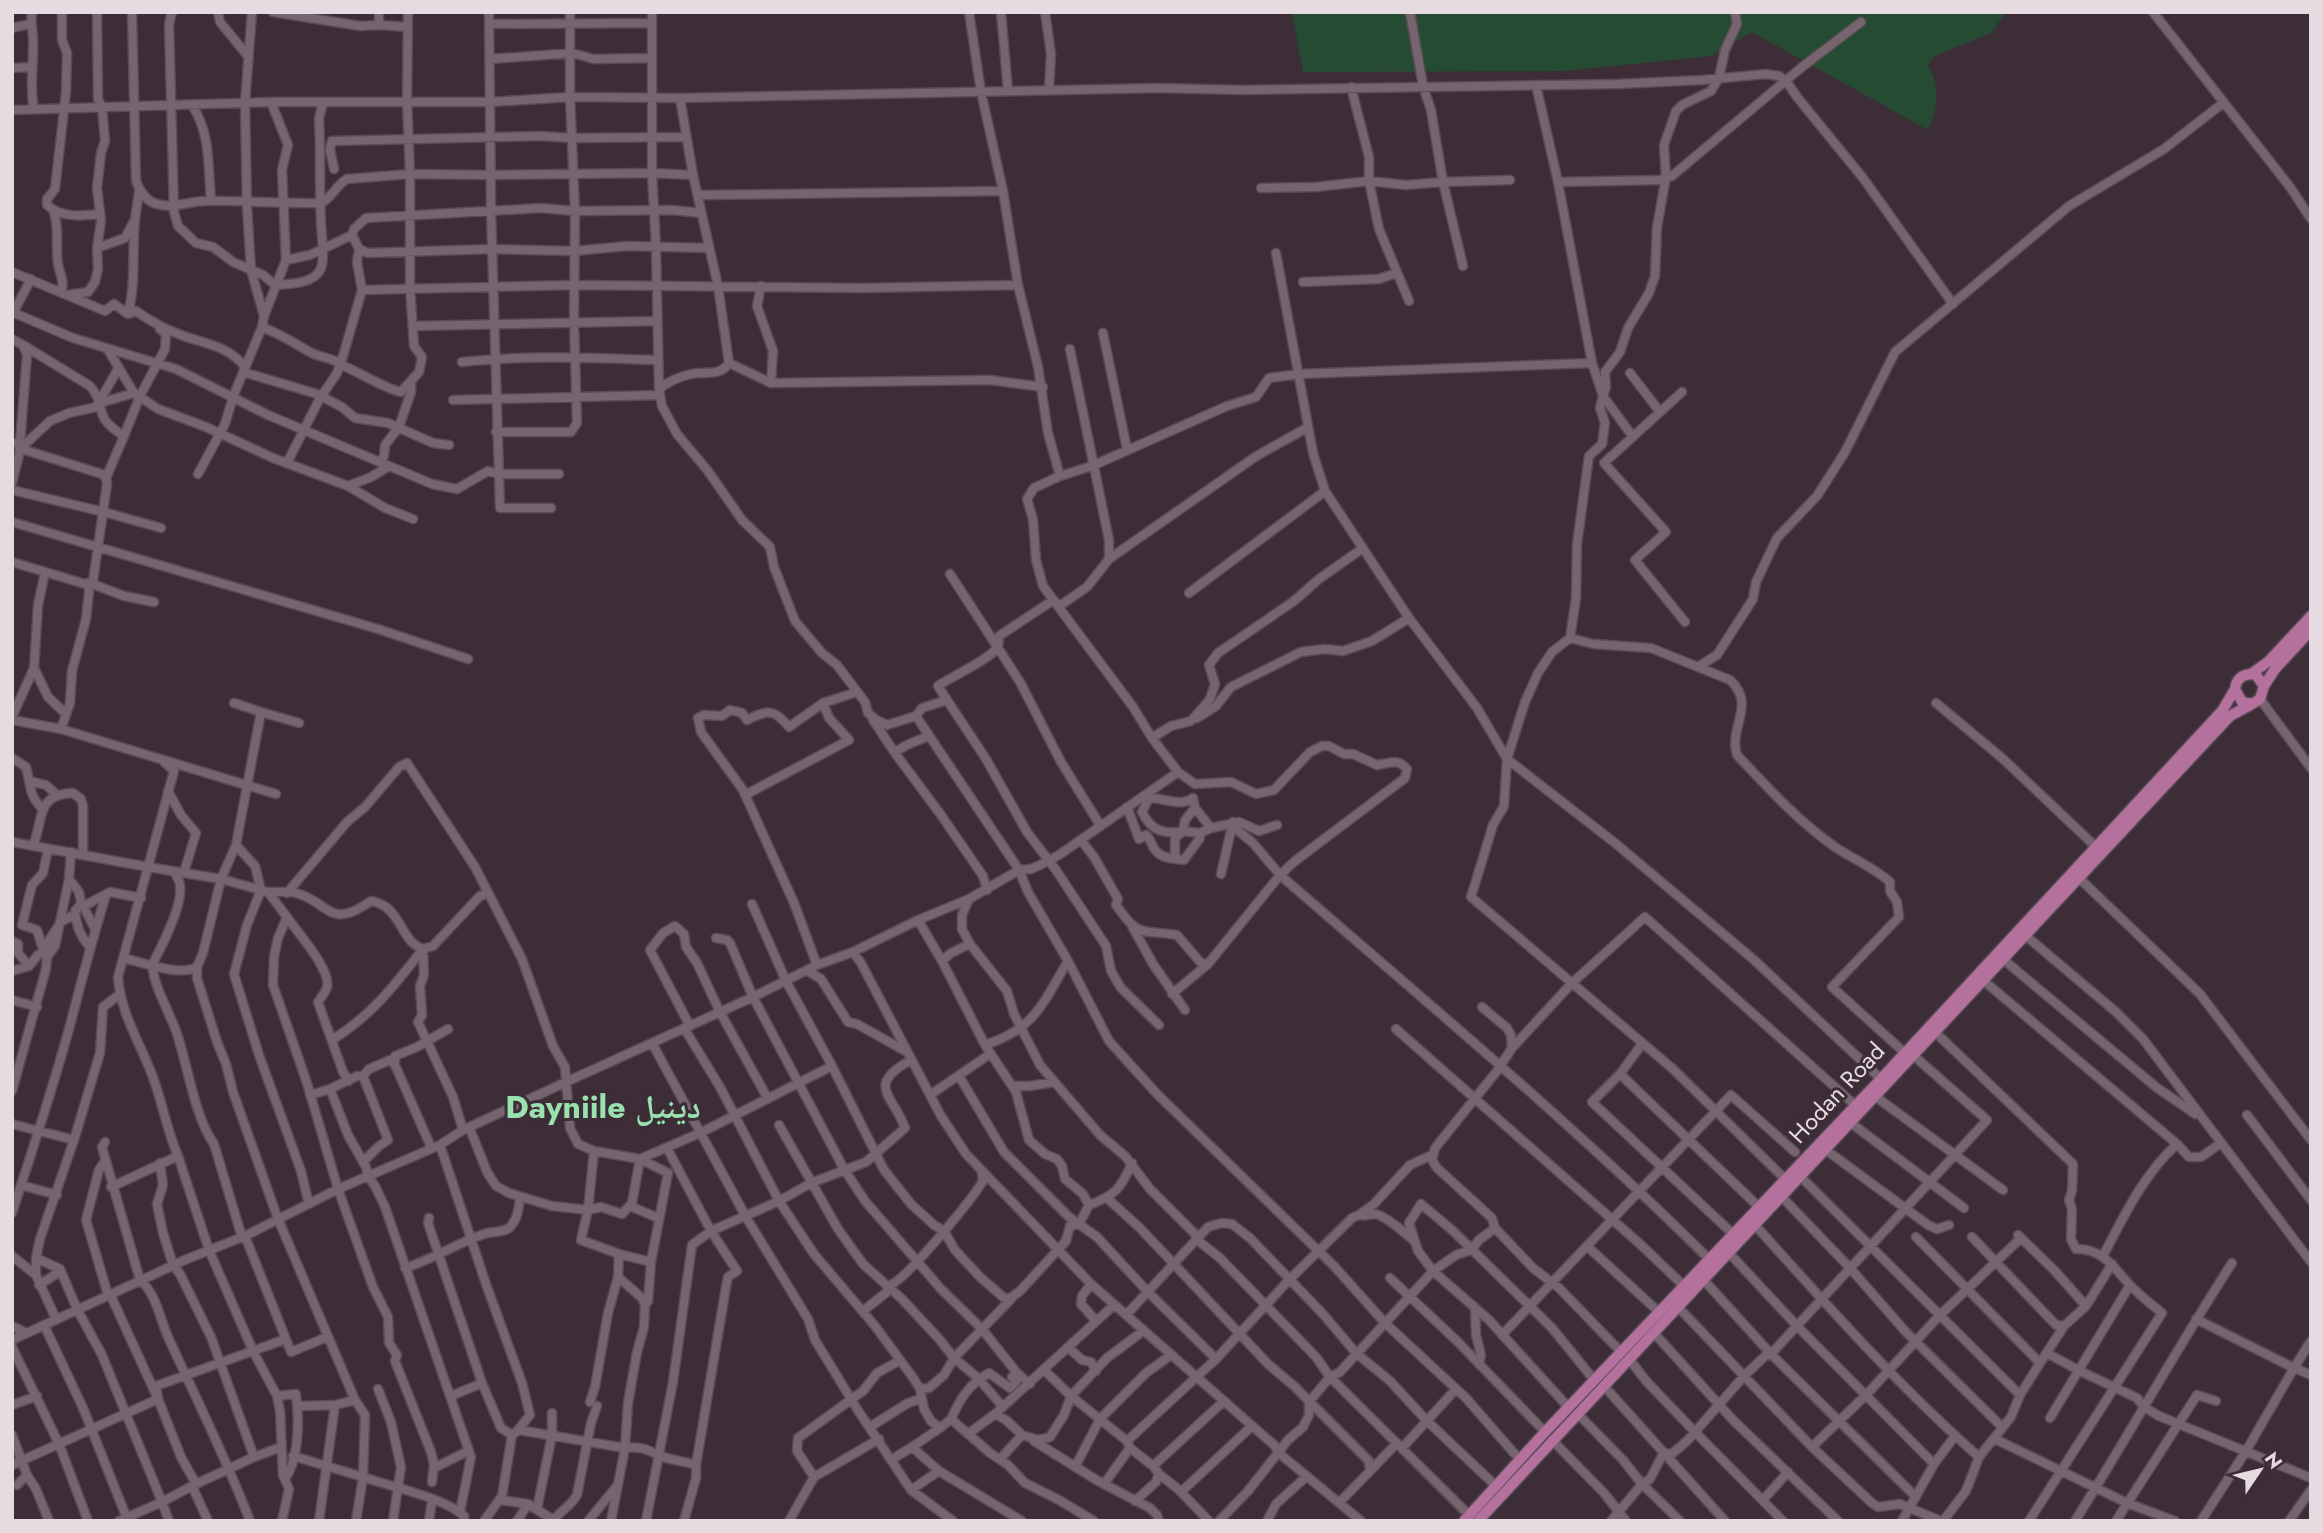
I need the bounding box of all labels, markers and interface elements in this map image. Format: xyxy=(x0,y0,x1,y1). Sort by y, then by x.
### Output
street label: Hodan Road xyxy=(1781,1034,1893,1151)
district label: Dayniile دينيل xyxy=(505,1084,701,1130)
north arrow xyxy=(2225,1435,2295,1505)
text: N xyxy=(2258,1447,2289,1474)

